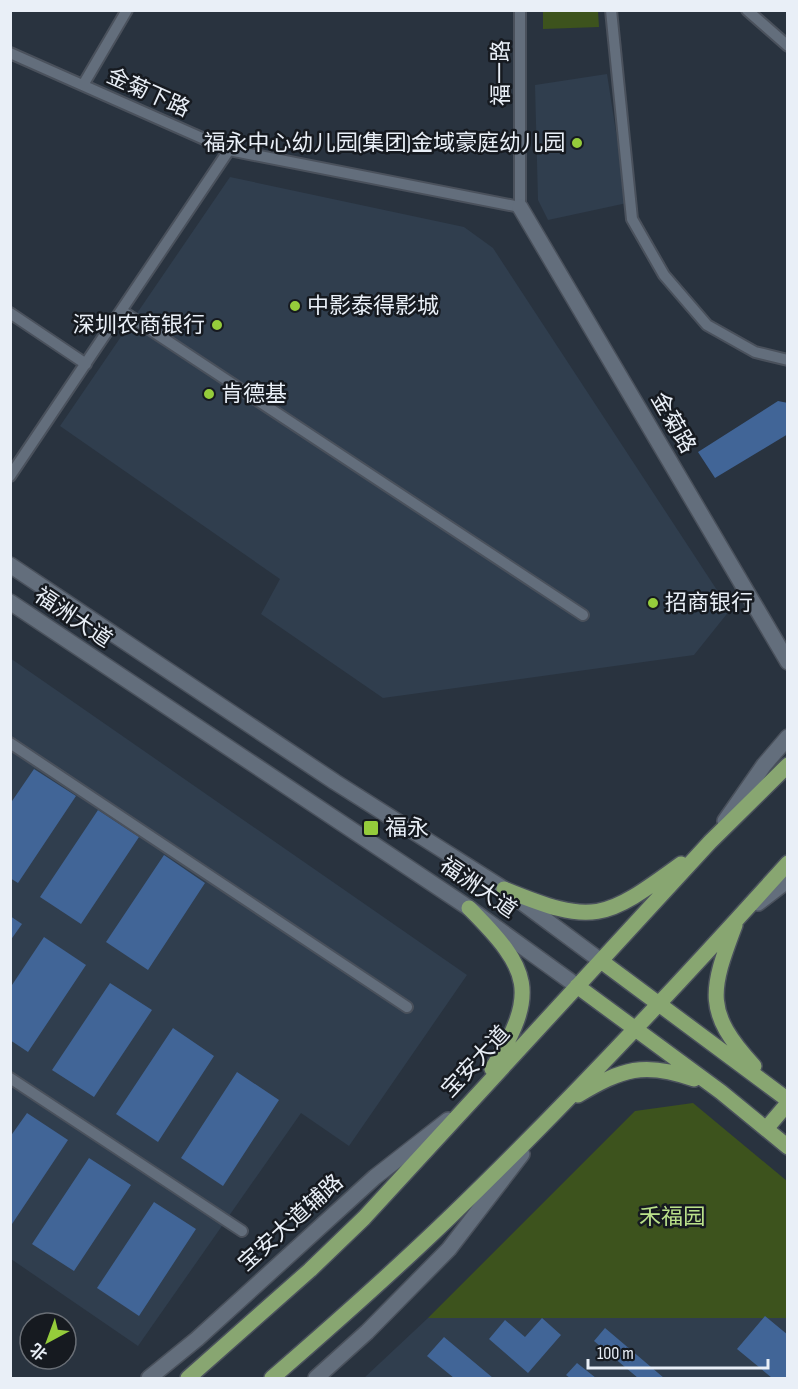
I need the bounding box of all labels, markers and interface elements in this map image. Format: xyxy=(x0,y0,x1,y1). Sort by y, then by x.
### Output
street label: 福一路 xyxy=(488,40,515,106)
street label: 金菊下路 xyxy=(102,63,194,123)
place label: 福永中心幼儿园(集团)金域豪庭幼儿园 xyxy=(203,130,565,157)
marker: 福永中心幼儿园(集团)金域豪庭幼儿园 xyxy=(570,136,584,150)
place label: 中影泰得影城 xyxy=(307,293,439,320)
marker: 中影泰得影城 xyxy=(288,299,302,313)
place label: 深圳农商银行 xyxy=(73,312,205,339)
marker: 深圳农商银行 xyxy=(210,318,224,332)
place label: 肯德基 xyxy=(221,381,287,408)
marker: 肯德基 xyxy=(202,387,216,401)
street label: 金菊路 xyxy=(645,388,701,458)
street label: 福洲大道 xyxy=(29,582,117,654)
place label: 招商银行 xyxy=(665,590,753,617)
marker: 招商银行 xyxy=(646,596,660,610)
place label: 福永 xyxy=(385,815,429,842)
marker: 福永 xyxy=(362,819,380,837)
street label: 福洲大道 xyxy=(434,852,522,924)
street label: 宝安大道 xyxy=(436,1021,516,1103)
street label: 宝安大道辅路 xyxy=(233,1169,349,1277)
park label: 禾福园 xyxy=(639,1204,705,1231)
north arrow xyxy=(18,1311,78,1371)
scale bar xyxy=(588,1332,768,1370)
text: 北 xyxy=(27,1339,51,1364)
text: 100 m xyxy=(597,1343,634,1364)

